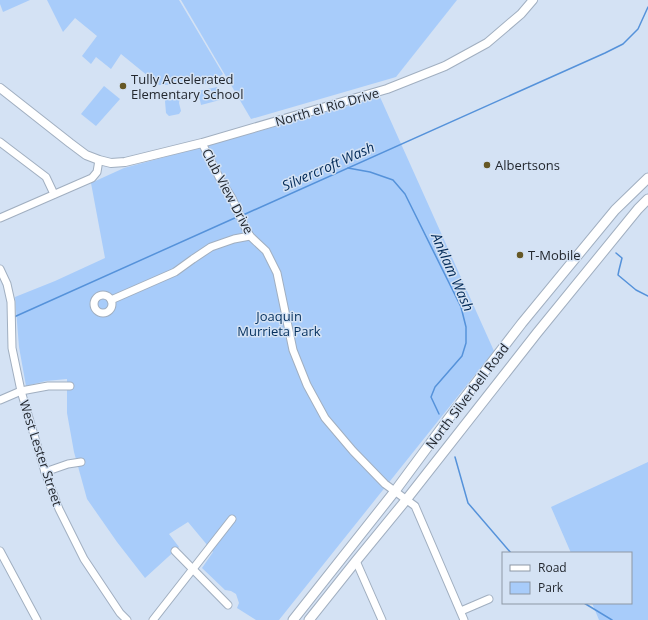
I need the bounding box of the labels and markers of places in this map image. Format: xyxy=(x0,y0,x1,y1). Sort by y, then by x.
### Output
place label: Tully Accelerated Elementary School xyxy=(131,70,243,103)
marker: Tully Accelerated Elementary School xyxy=(118,81,128,91)
place label: Albertsons xyxy=(495,156,560,174)
marker: Albertsons xyxy=(482,160,492,170)
place label: T-Mobile xyxy=(528,246,581,264)
marker: T-Mobile xyxy=(515,250,525,260)

